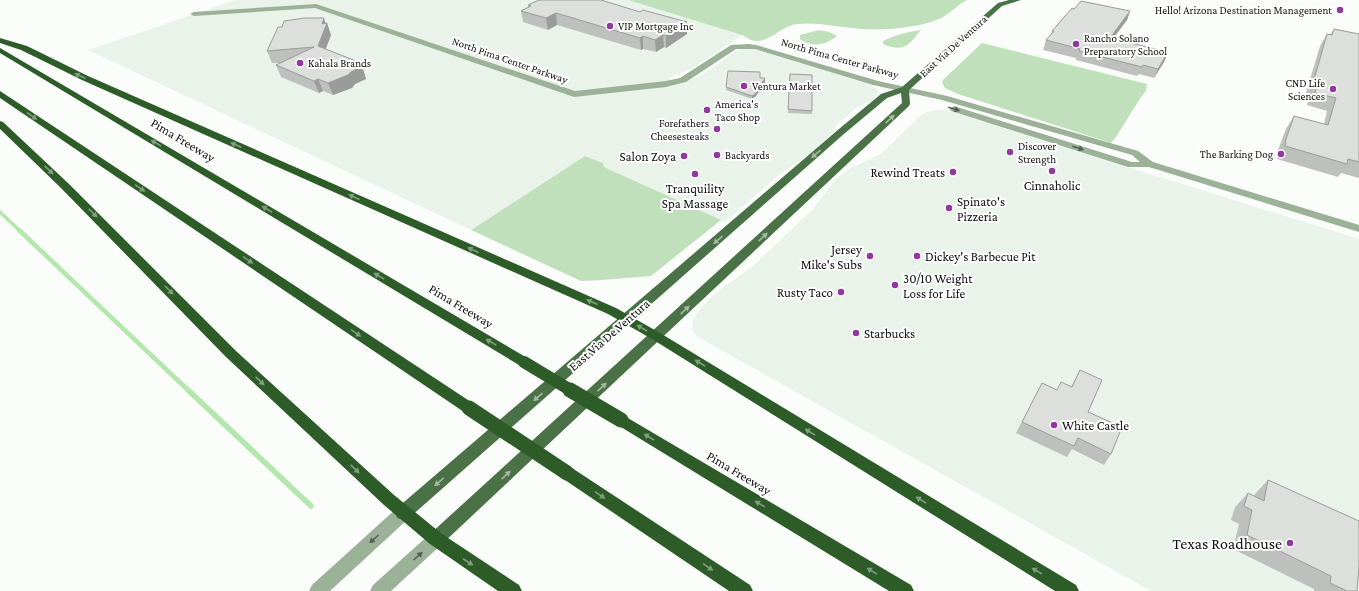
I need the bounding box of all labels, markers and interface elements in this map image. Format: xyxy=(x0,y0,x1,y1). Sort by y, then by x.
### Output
place label: Hello! Arizona Destination Management xyxy=(1155,4,1332,17)
marker: Hello! Arizona Destination Management xyxy=(1335,5,1345,15)
street label: East Via De Ventura xyxy=(917,13,989,79)
place label: VIP Mortgage Inc xyxy=(618,20,694,33)
marker: VIP Mortgage Inc xyxy=(605,21,615,31)
place label: Rancho Solano Preparatory School xyxy=(1084,32,1167,58)
street label: North Pima Center Parkway xyxy=(450,35,570,87)
street label: North Pima Center Parkway xyxy=(780,35,901,82)
marker: Rancho Solano Preparatory School xyxy=(1071,39,1081,49)
place label: Kahala Brands xyxy=(308,57,371,69)
marker: Kahala Brands xyxy=(295,58,305,68)
one-way arrow xyxy=(74,73,86,79)
place label: CND Life Sciences xyxy=(1285,77,1325,102)
place label: Ventura Market xyxy=(752,80,821,92)
marker: Ventura Market xyxy=(739,81,749,91)
marker: CND Life Sciences xyxy=(1328,84,1338,94)
place label: America's Taco Shop xyxy=(715,98,760,124)
marker: America's Taco Shop xyxy=(702,105,712,115)
one-way arrow xyxy=(949,106,961,112)
one-way arrow xyxy=(27,112,38,120)
street label: Pima Freeway xyxy=(148,115,219,166)
one-way arrow xyxy=(885,115,895,124)
place label: Forefathers Cheesesteaks xyxy=(650,117,709,142)
marker: Forefathers Cheesesteaks xyxy=(712,124,722,134)
one-way arrow xyxy=(150,139,162,146)
place label: Discover Strength xyxy=(1018,140,1056,166)
one-way arrow xyxy=(229,141,241,147)
one-way arrow xyxy=(1073,145,1085,151)
marker: Discover Strength xyxy=(1005,147,1015,157)
place label: The Barking Dog xyxy=(1200,148,1274,161)
place label: Salon Zoya xyxy=(620,149,676,164)
place label: Backyards xyxy=(725,149,770,162)
one-way arrow xyxy=(810,149,821,158)
marker: The Barking Dog xyxy=(1276,149,1286,159)
marker: Backyards xyxy=(712,150,722,160)
marker: Salon Zoya xyxy=(679,151,689,161)
one-way arrow xyxy=(44,165,54,175)
place label: Rewind Treats xyxy=(871,165,945,180)
marker: Cinnaholic xyxy=(1047,166,1057,176)
marker: Rewind Treats xyxy=(948,167,958,177)
marker: Tranquility Spa Massage xyxy=(690,169,700,179)
place label: Cinnaholic xyxy=(1024,178,1081,193)
place label: Tranquility Spa Massage xyxy=(662,181,728,211)
one-way arrow xyxy=(135,184,146,192)
one-way arrow xyxy=(349,194,360,200)
place label: Spinato's Pizzeria xyxy=(957,194,1005,224)
marker: Spinato's Pizzeria xyxy=(944,203,954,213)
one-way arrow xyxy=(261,206,273,213)
one-way arrow xyxy=(88,208,98,218)
one-way arrow xyxy=(758,233,768,242)
one-way arrow xyxy=(712,235,723,244)
place label: Jersey Mike's Subs xyxy=(801,242,863,272)
one-way arrow xyxy=(468,247,479,253)
place label: Dickey's Barbecue Pit xyxy=(925,249,1036,264)
marker: Jersey Mike's Subs xyxy=(865,251,875,261)
marker: Dickey's Barbecue Pit xyxy=(912,251,922,261)
one-way arrow xyxy=(243,257,254,264)
place label: 30/10 Weight Loss for Life xyxy=(903,271,973,301)
one-way arrow xyxy=(373,272,385,279)
marker: 30/10 Weight Loss for Life xyxy=(890,280,900,290)
street label: Pima Freeway xyxy=(426,281,497,332)
one-way arrow xyxy=(164,285,173,295)
place label: Rusty Taco xyxy=(777,285,833,300)
marker: Rusty Taco xyxy=(836,287,846,297)
street label: East Via De Ventura xyxy=(566,296,652,374)
one-way arrow xyxy=(586,299,598,305)
one-way arrow xyxy=(680,305,690,315)
one-way arrow xyxy=(636,324,648,331)
place label: Starbucks xyxy=(864,326,915,341)
marker: Starbucks xyxy=(851,328,861,338)
one-way arrow xyxy=(351,329,362,337)
one-way arrow xyxy=(486,338,496,346)
one-way arrow xyxy=(695,359,705,367)
one-way arrow xyxy=(254,376,265,385)
one-way arrow xyxy=(597,382,607,391)
one-way arrow xyxy=(532,392,543,401)
place label: White Castle xyxy=(1062,418,1129,433)
marker: White Castle xyxy=(1049,420,1059,430)
one-way arrow xyxy=(804,428,816,435)
one-way arrow xyxy=(643,433,655,440)
street label: Pima Freeway xyxy=(704,448,775,499)
one-way arrow xyxy=(350,464,360,474)
one-way arrow xyxy=(501,470,511,479)
one-way arrow xyxy=(434,477,445,486)
one-way arrow xyxy=(595,491,605,499)
one-way arrow xyxy=(916,496,926,504)
one-way arrow xyxy=(754,501,766,508)
one-way arrow xyxy=(369,535,380,544)
place label: Texas Roadhouse xyxy=(1172,535,1282,552)
marker: Texas Roadhouse xyxy=(1285,538,1295,548)
one-way arrow xyxy=(413,551,423,560)
one-way arrow xyxy=(463,558,473,566)
one-way arrow xyxy=(703,563,713,571)
one-way arrow xyxy=(867,567,877,575)
one-way arrow xyxy=(1031,567,1042,574)

